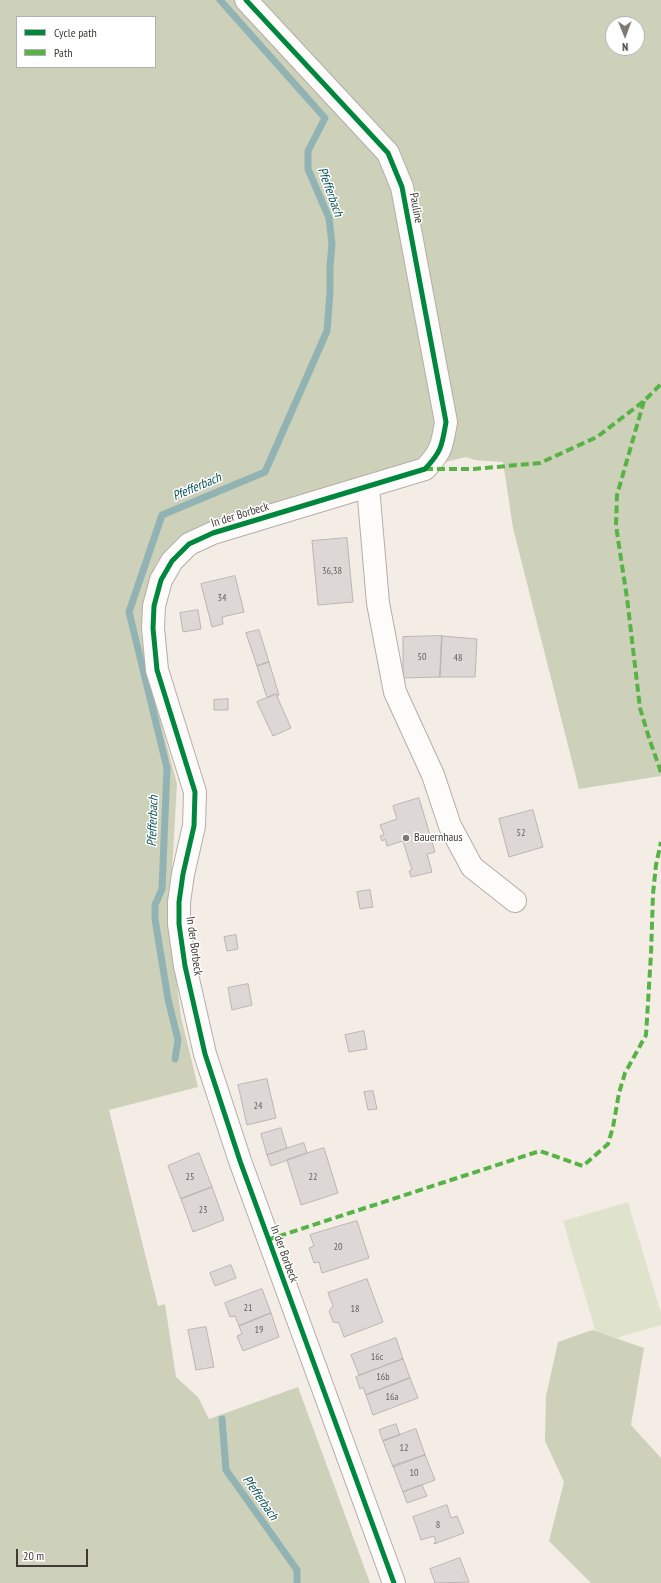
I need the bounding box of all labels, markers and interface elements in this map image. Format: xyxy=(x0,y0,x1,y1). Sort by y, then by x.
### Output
legend xyxy=(16,16,156,68)
north arrow xyxy=(605,16,645,56)
text: Cycle path xyxy=(54,25,97,40)
text: N xyxy=(622,40,628,54)
text: Path xyxy=(54,45,72,60)
water label: Pfefferbach xyxy=(314,165,346,219)
street label: Pauline xyxy=(406,192,426,224)
water label: Pfefferbach xyxy=(170,470,224,504)
street label: In der Borbeck xyxy=(209,499,271,531)
house number: 36,38 xyxy=(322,565,342,577)
house number: 34 xyxy=(218,592,226,604)
house number: 50 xyxy=(418,651,426,663)
house number: 48 xyxy=(454,652,462,664)
water label: Pfefferbach xyxy=(144,795,162,847)
house number: 52 xyxy=(517,827,525,839)
place label: Bauernhaus xyxy=(414,831,463,845)
marker: Bauernhaus xyxy=(401,833,411,843)
street label: In der Borbeck xyxy=(183,915,205,977)
house number: 24 xyxy=(254,1100,262,1112)
house number: 25 xyxy=(186,1171,194,1183)
house number: 22 xyxy=(309,1171,317,1183)
house number: 23 xyxy=(199,1204,207,1216)
street label: In der Borbeck xyxy=(267,1223,301,1285)
house number: 20 xyxy=(334,1241,342,1253)
house number: 21 xyxy=(244,1302,252,1314)
house number: 18 xyxy=(351,1303,359,1315)
house number: 19 xyxy=(255,1324,263,1336)
house number: 16c xyxy=(371,1351,383,1363)
house number: 16b xyxy=(376,1371,390,1383)
house number: 16a xyxy=(386,1391,398,1403)
house number: 12 xyxy=(400,1442,408,1454)
house number: 10 xyxy=(410,1467,418,1479)
water label: Pfefferbach xyxy=(239,1473,281,1523)
house number: 8 xyxy=(436,1519,440,1531)
scale bar xyxy=(18,1541,90,1567)
text: 20 m xyxy=(23,1548,44,1563)

